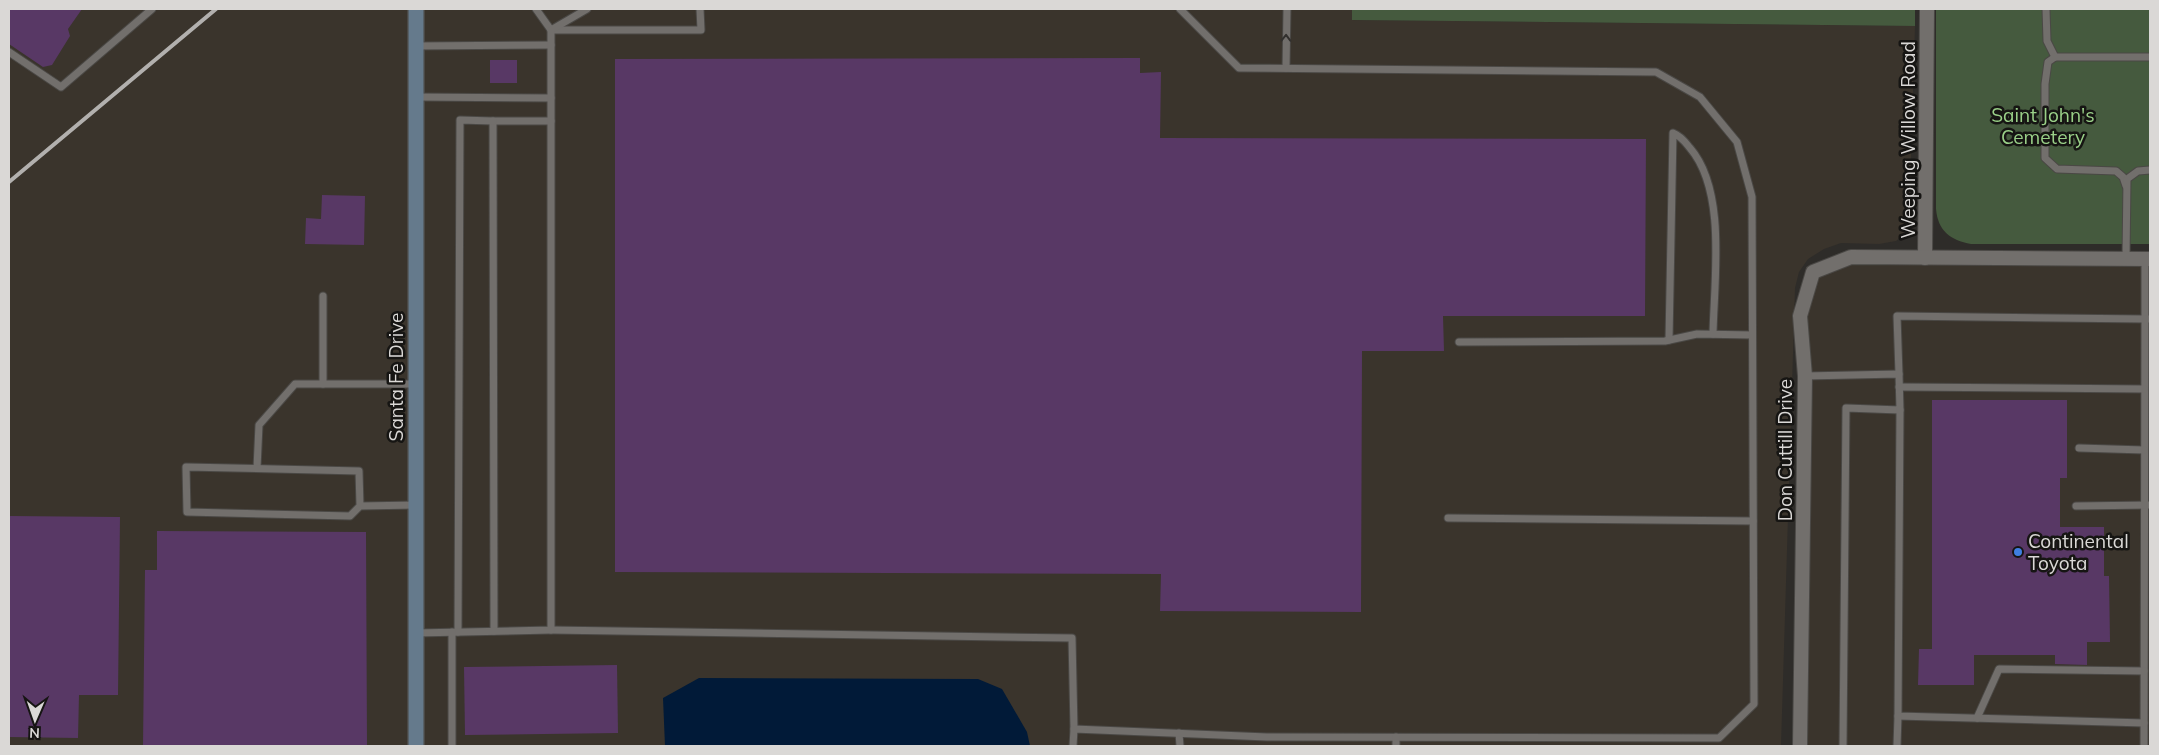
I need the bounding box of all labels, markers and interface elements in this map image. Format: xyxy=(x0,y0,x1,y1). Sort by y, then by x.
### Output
one-way arrow xyxy=(1281,34,1292,42)
street label: Weeping Willow Road xyxy=(1896,41,1920,239)
park label: Saint John's Cemetery xyxy=(1991,103,2095,149)
street label: Santa Fe Drive xyxy=(384,313,408,441)
street label: Don Cuttill Drive xyxy=(1773,379,1797,521)
place label: Continental Toyota xyxy=(2028,529,2129,575)
marker: Continental Toyota xyxy=(2012,546,2024,558)
north arrow xyxy=(10,695,60,745)
text: N xyxy=(29,724,40,742)

